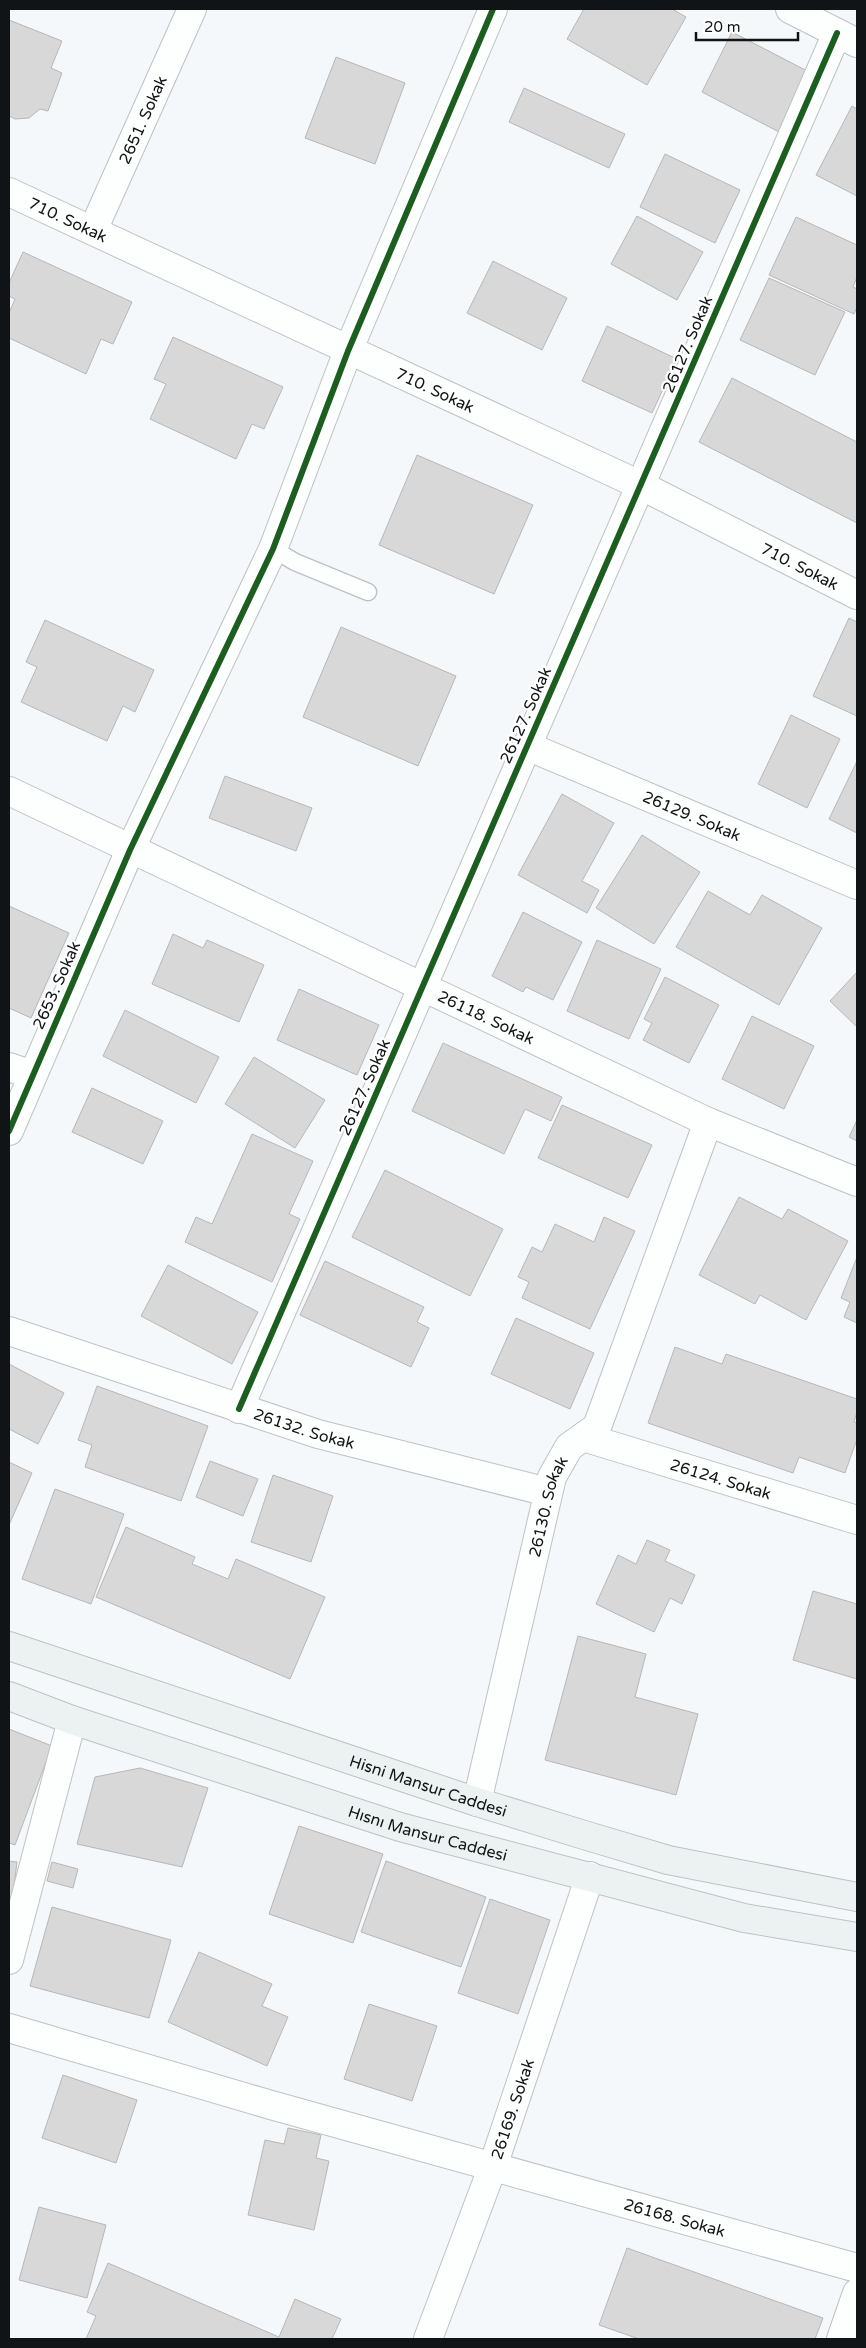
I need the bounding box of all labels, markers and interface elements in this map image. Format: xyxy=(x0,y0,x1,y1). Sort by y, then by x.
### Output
scale bar xyxy=(696,10,798,42)
text: 20 m xyxy=(704,18,741,36)
street label: 2651. Sokak xyxy=(115,73,172,167)
street label: 710. Sokak xyxy=(25,193,110,247)
street label: 26127. Sokak xyxy=(658,293,717,396)
street label: 710. Sokak xyxy=(392,364,478,418)
street label: 710. Sokak xyxy=(757,539,842,595)
street label: 26127. Sokak xyxy=(496,664,556,767)
street label: 26129. Sokak xyxy=(640,787,744,846)
street label: 2653. Sokak xyxy=(29,938,85,1033)
street label: 26118. Sokak xyxy=(434,986,538,1049)
street label: 26127. Sokak xyxy=(335,1036,395,1139)
street label: 26132. Sokak xyxy=(251,1404,357,1454)
street label: 26130. Sokak xyxy=(525,1453,573,1559)
street label: 26124. Sokak xyxy=(668,1455,774,1505)
street label: Hisni Mansur Caddesi xyxy=(347,1751,509,1822)
street label: Hısnı Mansur Caddesi xyxy=(346,1802,509,1866)
street label: 26169. Sokak xyxy=(487,2056,539,2162)
street label: 26168. Sokak xyxy=(621,2195,728,2242)

